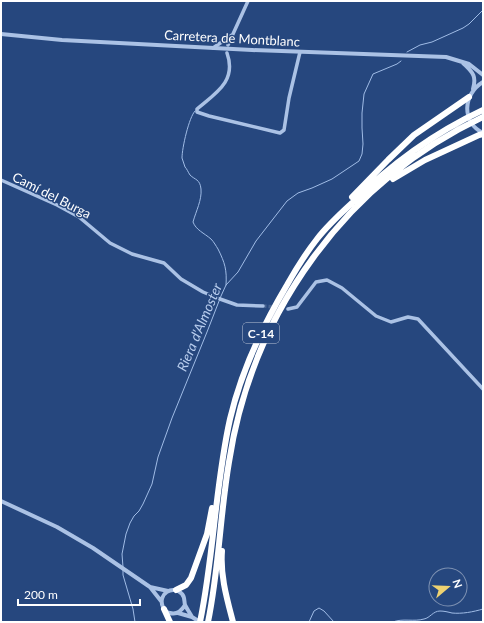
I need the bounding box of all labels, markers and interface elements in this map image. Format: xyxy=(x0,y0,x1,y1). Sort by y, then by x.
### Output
street label: Carretera de Montblanc xyxy=(164,26,300,50)
street label: Camí del Burga xyxy=(10,168,94,222)
water label: Riera d'Almoster xyxy=(173,280,225,374)
road number: C-14 xyxy=(243,323,279,343)
north arrow xyxy=(428,567,468,607)
text: N xyxy=(450,577,465,590)
scale bar xyxy=(18,581,140,607)
text: 200 m xyxy=(24,587,58,602)

